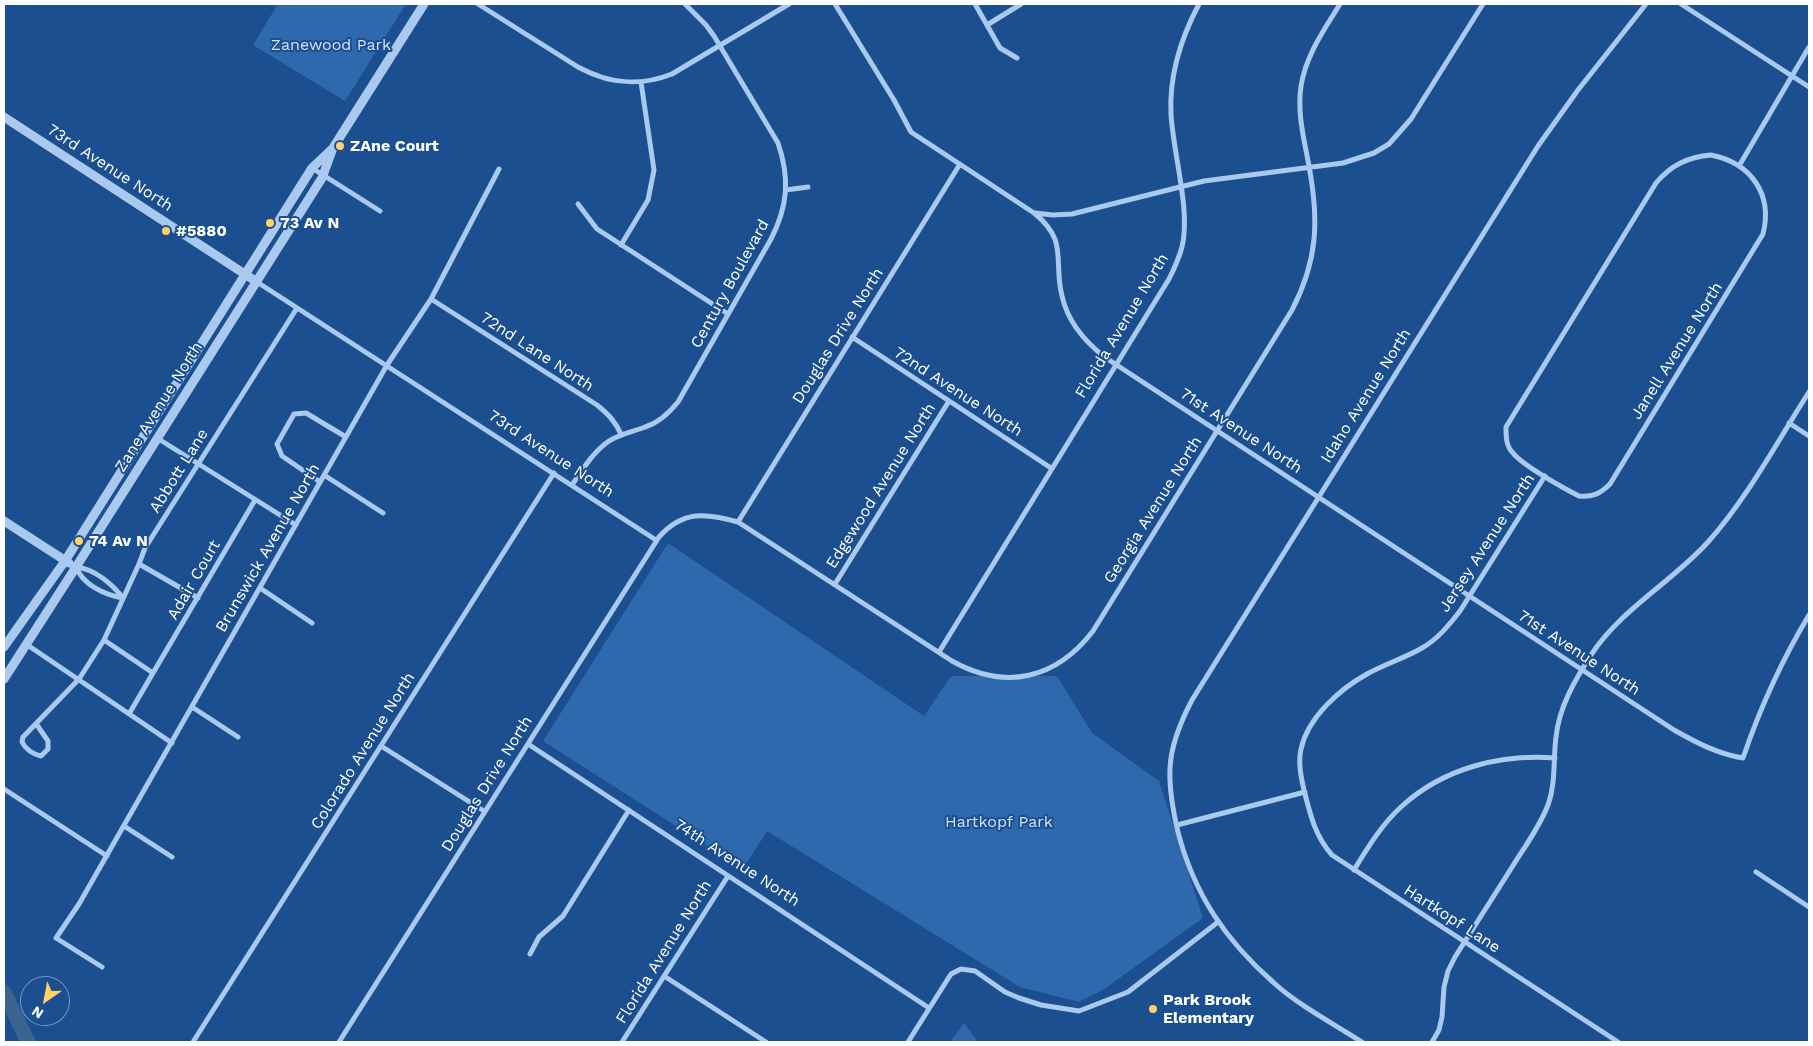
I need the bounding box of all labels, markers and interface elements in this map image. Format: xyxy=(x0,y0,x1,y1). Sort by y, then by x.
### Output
park label: Zanewood Park xyxy=(271,35,391,55)
street label: 73rd Avenue North xyxy=(44,120,176,216)
place label: ZAne Court xyxy=(350,136,439,156)
marker: ZAne Court xyxy=(334,140,346,152)
place label: 73 Av N xyxy=(280,213,339,233)
street label: Century Boulevard xyxy=(687,216,773,352)
marker: 73 Av N xyxy=(264,217,276,229)
place label: #5880 xyxy=(176,221,227,241)
marker: #5880 xyxy=(160,225,172,237)
street label: Florida Avenue North xyxy=(1071,250,1173,402)
street label: Douglas Drive North xyxy=(788,265,888,407)
street label: Janell Avenue North xyxy=(1627,279,1727,423)
street label: 72nd Lane North xyxy=(477,308,597,396)
street label: Idaho Avenue North xyxy=(1317,325,1415,467)
street label: Zane Avenue North xyxy=(111,338,207,476)
street label: 72nd Avenue North xyxy=(890,343,1026,441)
street label: 71st Avenue North xyxy=(1176,384,1306,478)
street label: Edgewood Avenue North xyxy=(822,400,940,572)
street label: 73rd Avenue North xyxy=(485,406,617,502)
street label: Abbott Lane xyxy=(146,425,212,517)
street label: Georgia Avenue North xyxy=(1100,433,1206,587)
street label: Brunswick Avenue North xyxy=(212,460,324,636)
street label: Jersey Avenue North xyxy=(1435,470,1539,616)
place label: 74 Av N xyxy=(89,531,148,551)
marker: 74 Av N xyxy=(73,535,85,547)
street label: Adair Court xyxy=(163,537,225,623)
street label: 71st Avenue North xyxy=(1514,606,1644,700)
street label: Colorado Avenue North xyxy=(307,669,419,833)
street label: Douglas Drive North xyxy=(437,713,537,855)
park label: Hartkopf Park xyxy=(945,812,1053,832)
street label: 74th Avenue North xyxy=(671,815,803,911)
street label: Florida Avenue North xyxy=(612,877,716,1027)
street label: Hartkopf Lane xyxy=(1400,881,1504,957)
north arrow xyxy=(20,976,70,1026)
place label: Park Brook Elementary xyxy=(1163,990,1254,1028)
text: N xyxy=(29,1003,46,1022)
marker: Park Brook Elementary xyxy=(1147,1003,1159,1015)

